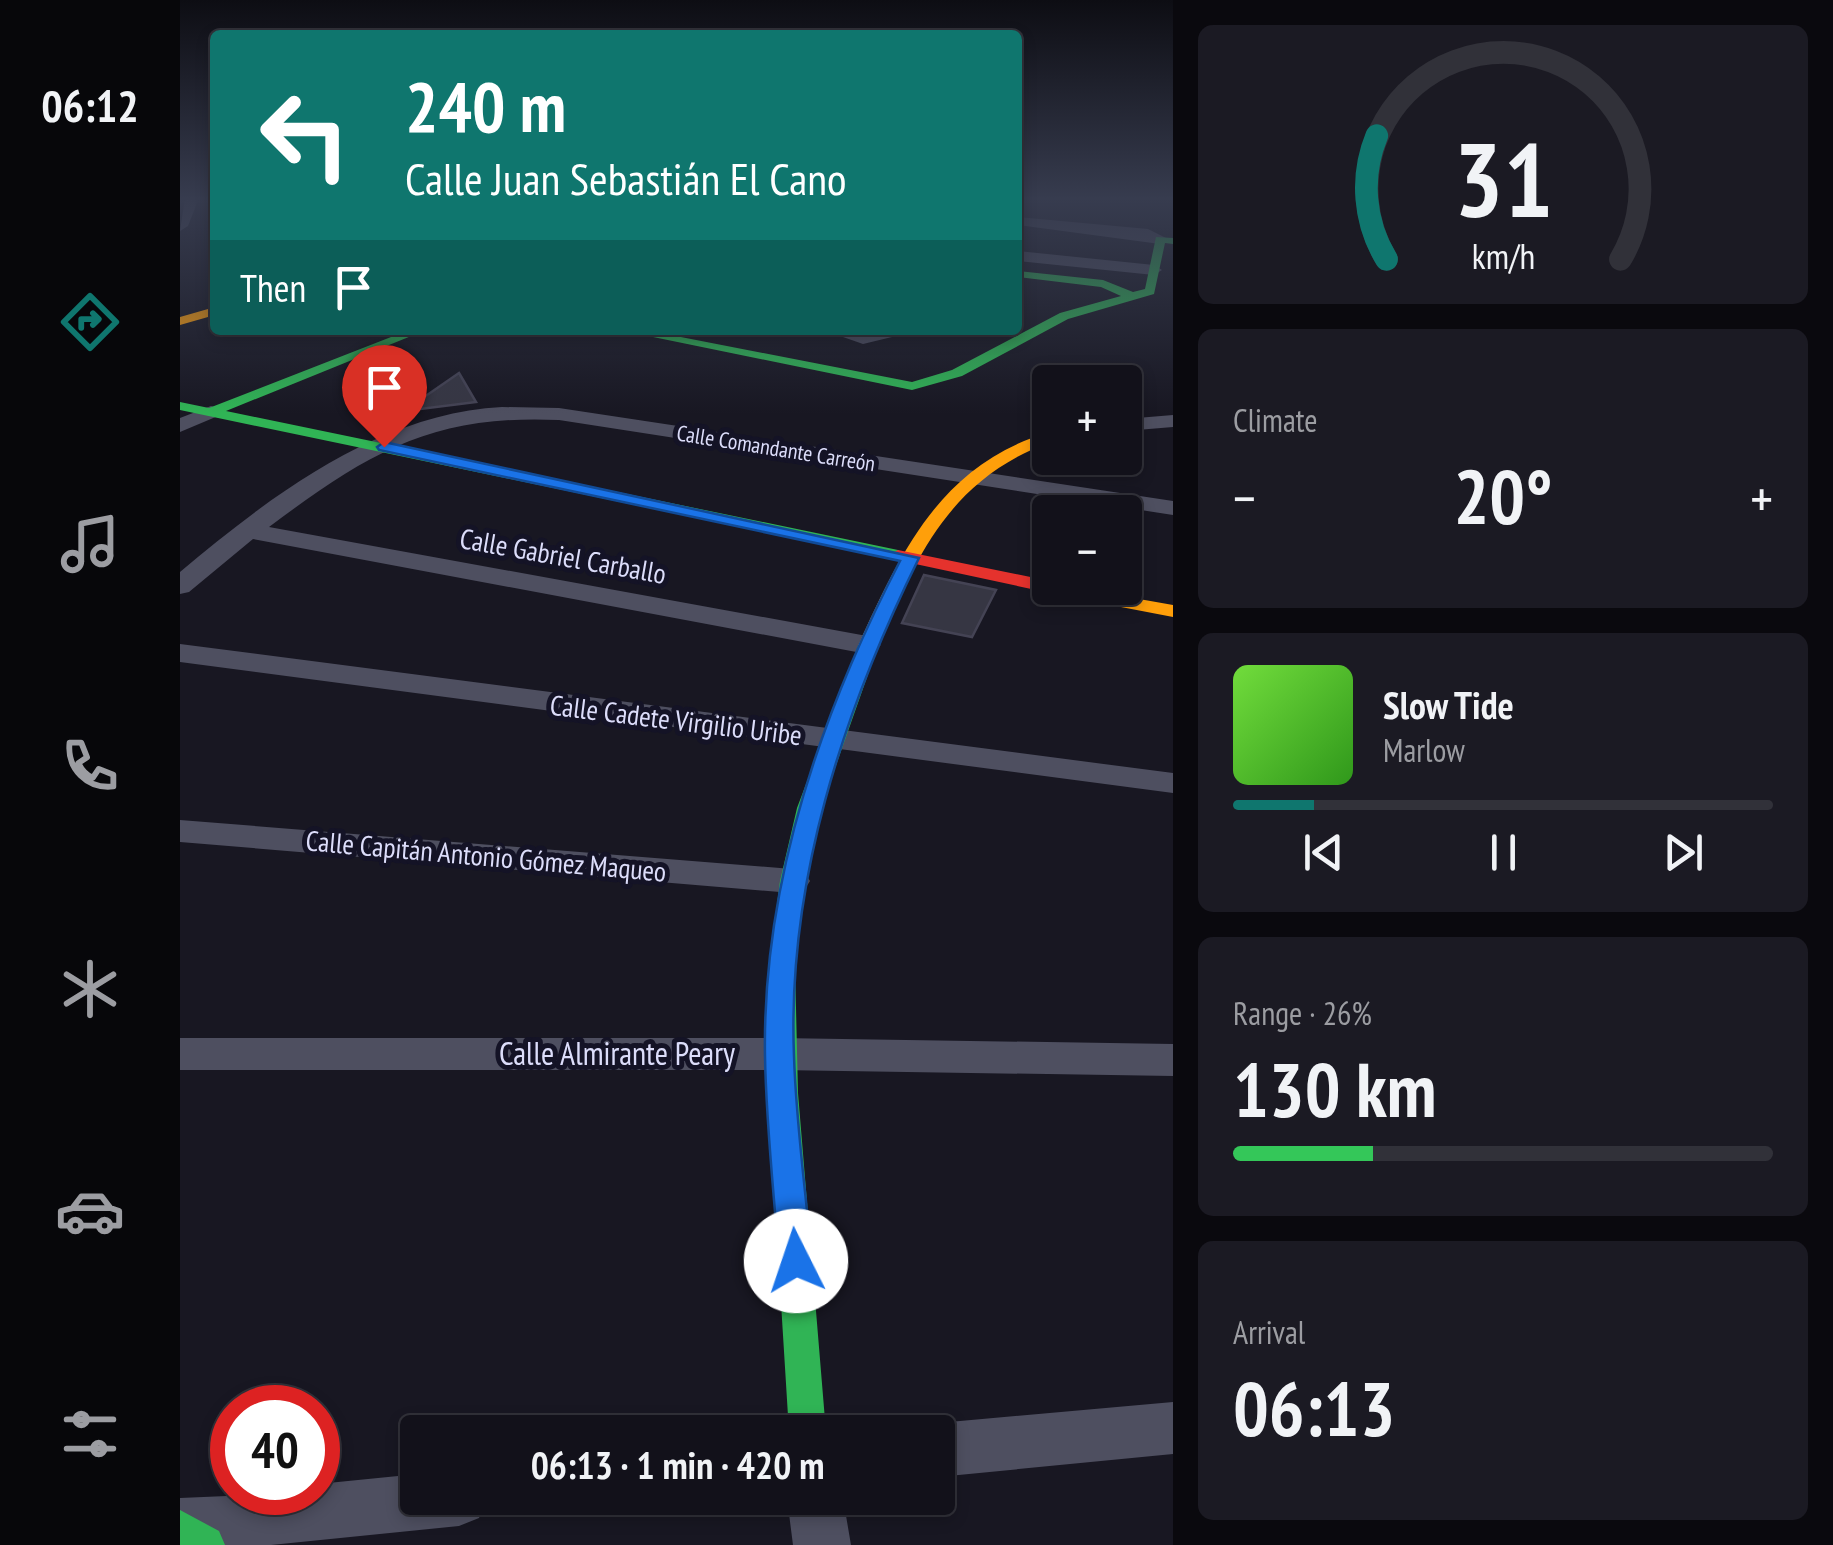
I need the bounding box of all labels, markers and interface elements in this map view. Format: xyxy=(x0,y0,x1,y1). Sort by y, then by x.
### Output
text: 240 m xyxy=(405,61,566,151)
icon: left xyxy=(240,70,370,200)
text: 06:12 xyxy=(41,76,139,134)
text: 31 xyxy=(1453,111,1553,246)
text: Calle Juan Sebastián El Cano xyxy=(405,149,846,207)
text: km/h xyxy=(1471,233,1535,279)
icon: arrive xyxy=(326,260,381,315)
text: Then xyxy=(240,263,306,312)
icon: directions xyxy=(55,287,125,357)
pin xyxy=(342,345,427,448)
icon: arrive xyxy=(357,360,412,415)
map controls xyxy=(1032,365,1142,605)
button: + xyxy=(1032,365,1142,475)
text: Climate xyxy=(1233,399,1317,441)
street label: Calle Comandante Carreón xyxy=(675,418,877,478)
text: 20° xyxy=(1453,448,1553,545)
text: − xyxy=(1233,462,1256,533)
text: + xyxy=(1750,462,1773,533)
button: − xyxy=(1032,495,1142,605)
icon: music xyxy=(55,509,125,579)
street label: Calle Gabriel Carballo xyxy=(457,519,669,592)
text: Slow Tide xyxy=(1383,680,1514,729)
street label: Calle Cadete Virgilio Uribe xyxy=(548,686,804,753)
text: Marlow xyxy=(1383,729,1465,771)
icon: phone xyxy=(55,731,125,801)
street label: Calle Capitán Antonio Gómez Maqueo xyxy=(304,821,668,890)
icon: previous xyxy=(1296,825,1351,880)
icon: pause xyxy=(1476,825,1531,880)
icon: next xyxy=(1656,825,1711,880)
icon: climate xyxy=(55,954,125,1024)
text: Range · 26% xyxy=(1233,992,1372,1034)
street label: Calle Almirante Peary xyxy=(499,1032,735,1074)
text: 130 km xyxy=(1233,1041,1437,1138)
icon: car xyxy=(55,1176,125,1246)
position arrow xyxy=(744,1209,848,1313)
text: Arrival xyxy=(1233,1311,1305,1353)
text: 06:13 xyxy=(1233,1360,1395,1457)
speed limit sign: 40 xyxy=(210,1385,340,1515)
icon: filters xyxy=(55,1399,125,1469)
text: 06:13 · 1 min · 420 m xyxy=(531,1440,824,1489)

